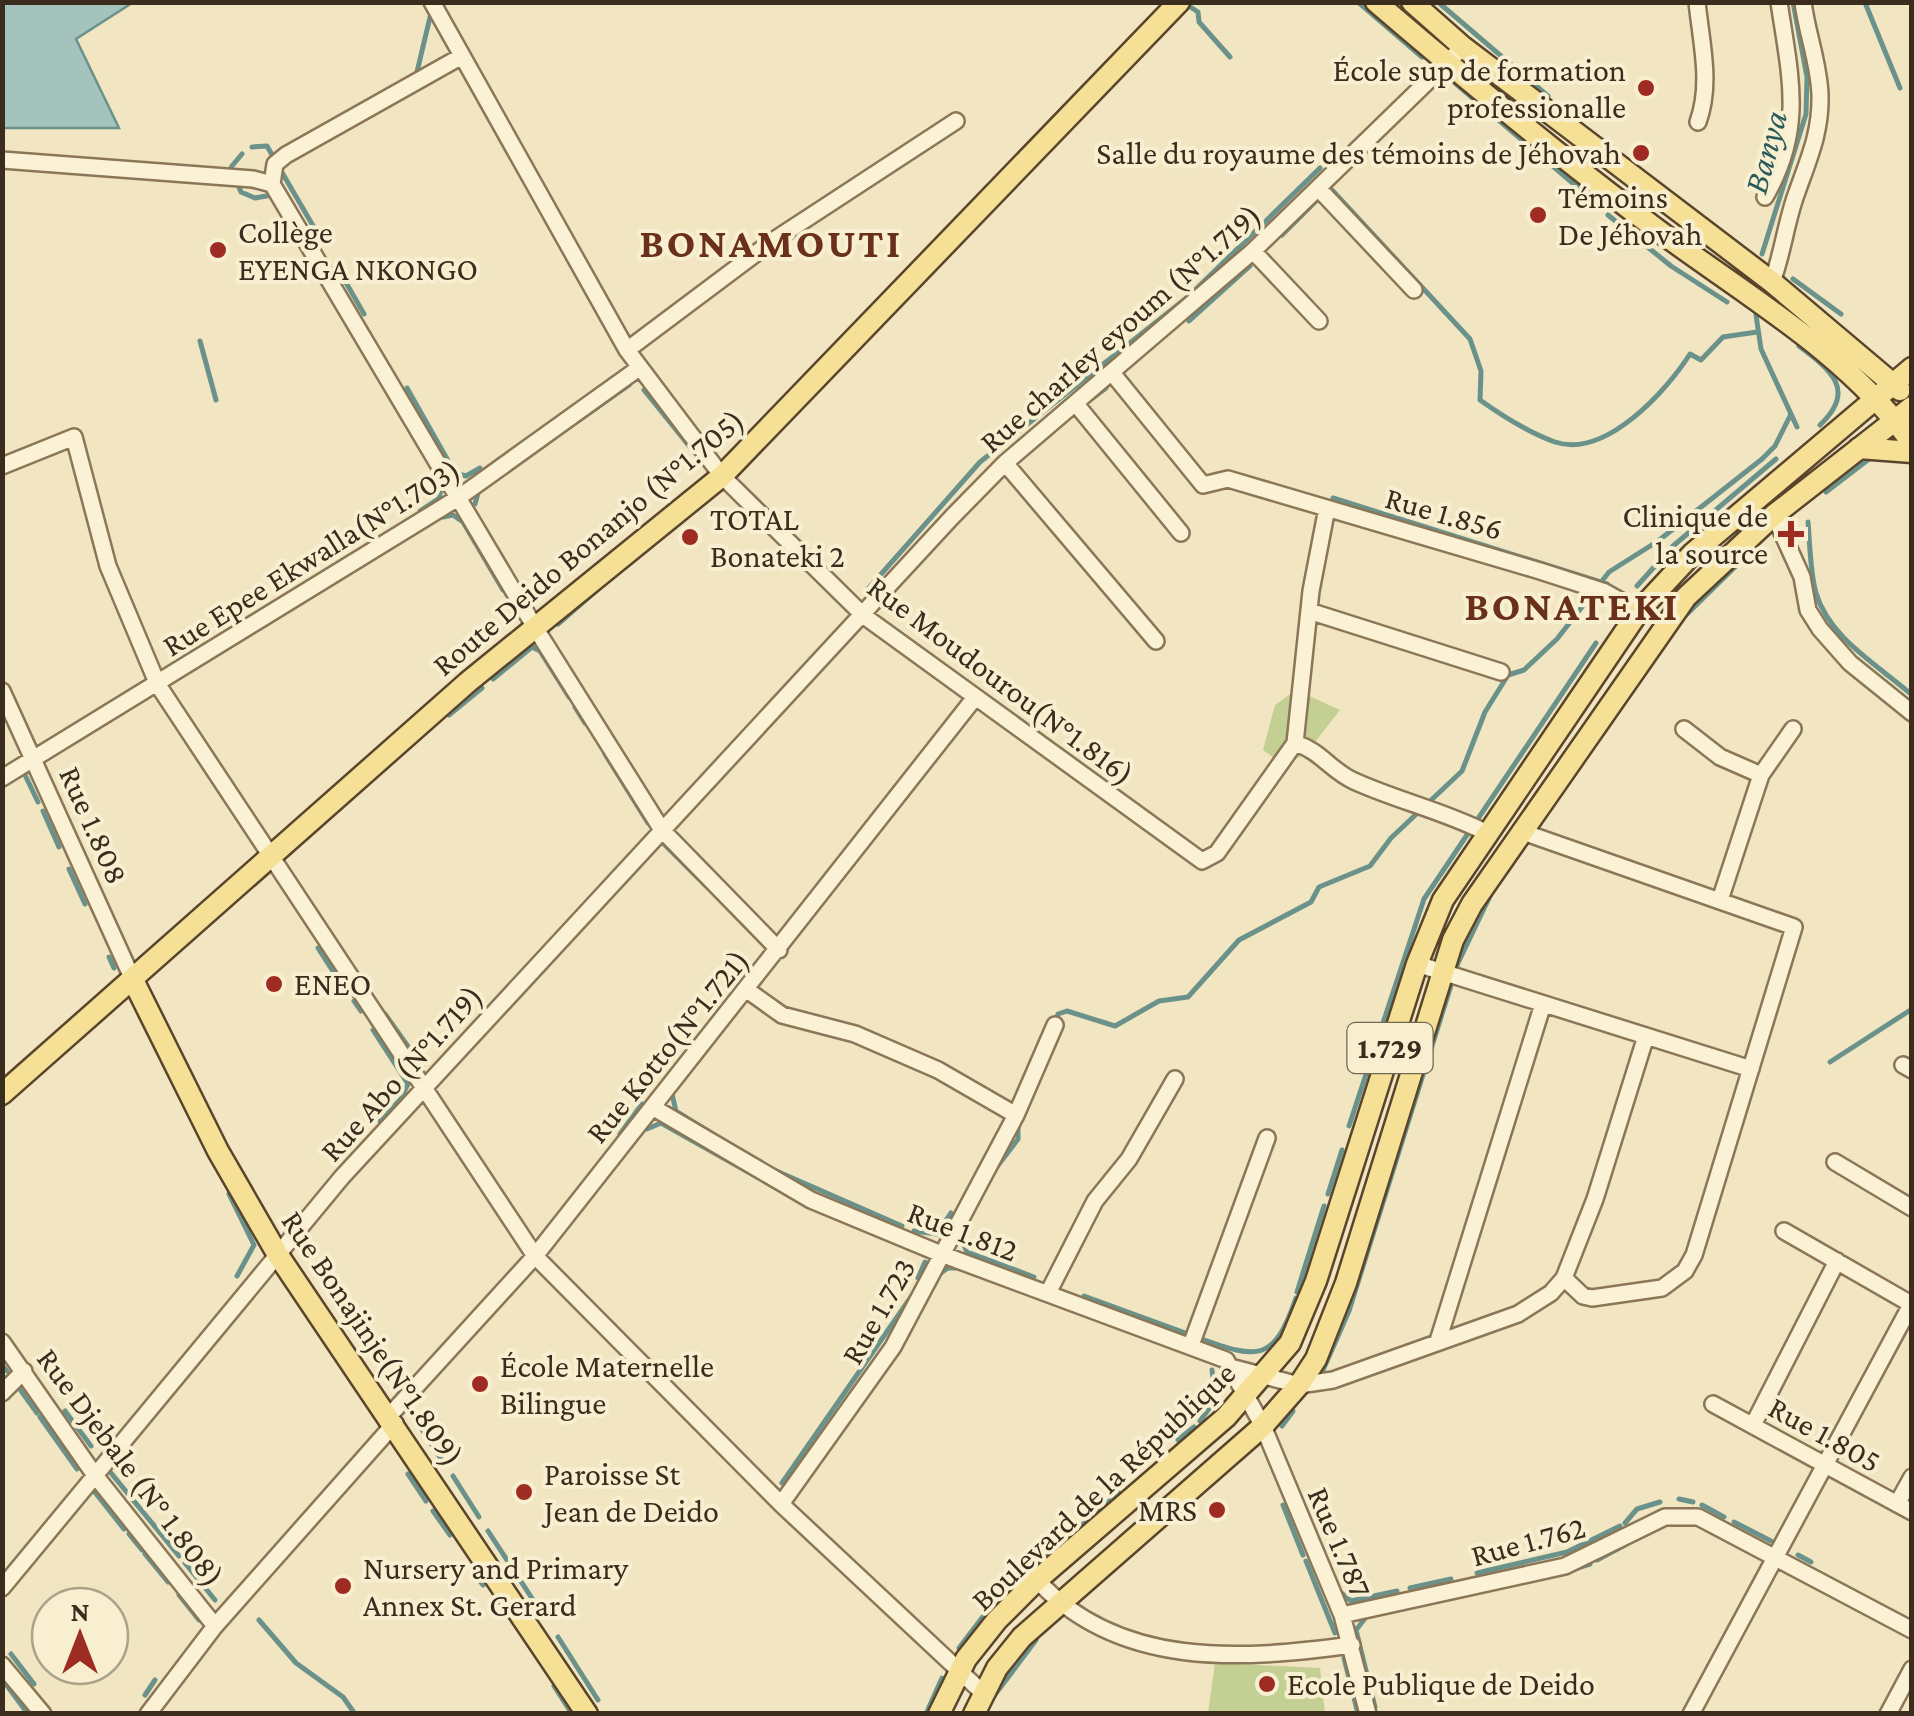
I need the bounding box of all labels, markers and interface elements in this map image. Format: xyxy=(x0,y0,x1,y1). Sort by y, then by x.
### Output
place label: École sup de formation professionalle xyxy=(1333,52,1626,125)
marker: École sup de formation professionalle xyxy=(1635,77,1657,99)
water label: Banya xyxy=(1736,106,1795,198)
place label: Salle du royaume des témoins de Jéhovah xyxy=(1096,135,1621,171)
marker: Salle du royaume des témoins de Jéhovah xyxy=(1630,142,1652,164)
place label: Témoins De Jéhovah xyxy=(1558,179,1702,252)
street label: Rue charley eyoum (N°1.719) xyxy=(972,196,1269,461)
marker: Témoins De Jéhovah xyxy=(1527,204,1549,226)
place label: Collège EYENGA NKONGO xyxy=(238,214,478,287)
district label: BONAMOUTI xyxy=(639,219,903,266)
marker: Collège EYENGA NKONGO xyxy=(207,239,229,261)
street label: Route Deido Bonanjo (N°1.705) xyxy=(425,401,752,684)
street label: Rue Epee Ekwalla(N°1.703) xyxy=(156,451,467,664)
street label: Rue 1.856 xyxy=(1381,479,1507,547)
place label: Clinique de la source xyxy=(1622,498,1768,571)
place label: TOTAL Bonateki 2 xyxy=(710,501,845,574)
marker: Clinique de la source xyxy=(1778,521,1804,547)
marker: TOTAL Bonateki 2 xyxy=(679,526,701,548)
street label: Rue Moudourou(N°1.816) xyxy=(860,568,1141,793)
district label: BONATEKI xyxy=(1464,582,1680,629)
street label: Rue 1.808 xyxy=(52,761,136,889)
street label: Rue Kotto(N°1.721) xyxy=(578,942,757,1151)
place label: ENEO xyxy=(294,966,371,1002)
marker: ENEO xyxy=(263,973,285,995)
street label: Rue Abo (N°1.719) xyxy=(313,978,490,1169)
road number: 1.729 xyxy=(1348,1023,1432,1073)
street label: Rue 1.812 xyxy=(903,1194,1023,1268)
street label: Rue Bonajinje(N°1.809) xyxy=(274,1204,472,1473)
street label: Rue 1.723 xyxy=(833,1252,923,1370)
street label: Rue Djebale (N° 1.808) xyxy=(29,1341,232,1593)
place label: École Maternelle Bilingue xyxy=(500,1348,714,1421)
street label: Boulevard de la République xyxy=(964,1354,1242,1618)
marker: École Maternelle Bilingue xyxy=(469,1373,491,1395)
street label: Rue 1.805 xyxy=(1763,1389,1887,1479)
place label: Paroisse St Jean de Deido xyxy=(541,1456,719,1529)
marker: Paroisse St Jean de Deido xyxy=(513,1481,535,1503)
street label: Rue 1.787 xyxy=(1301,1481,1379,1603)
place label: MRS xyxy=(1138,1492,1197,1528)
marker: MRS xyxy=(1206,1499,1228,1521)
street label: Rue 1.762 xyxy=(1467,1509,1589,1573)
place label: Nursery and Primary Annex St. Gerard xyxy=(363,1550,629,1623)
marker: Nursery and Primary Annex St. Gerard xyxy=(332,1575,354,1597)
north arrow xyxy=(30,1586,130,1686)
text: N xyxy=(70,1596,90,1627)
place label: Ecole Publique de Deido xyxy=(1287,1666,1595,1702)
marker: Ecole Publique de Deido xyxy=(1256,1673,1278,1695)

